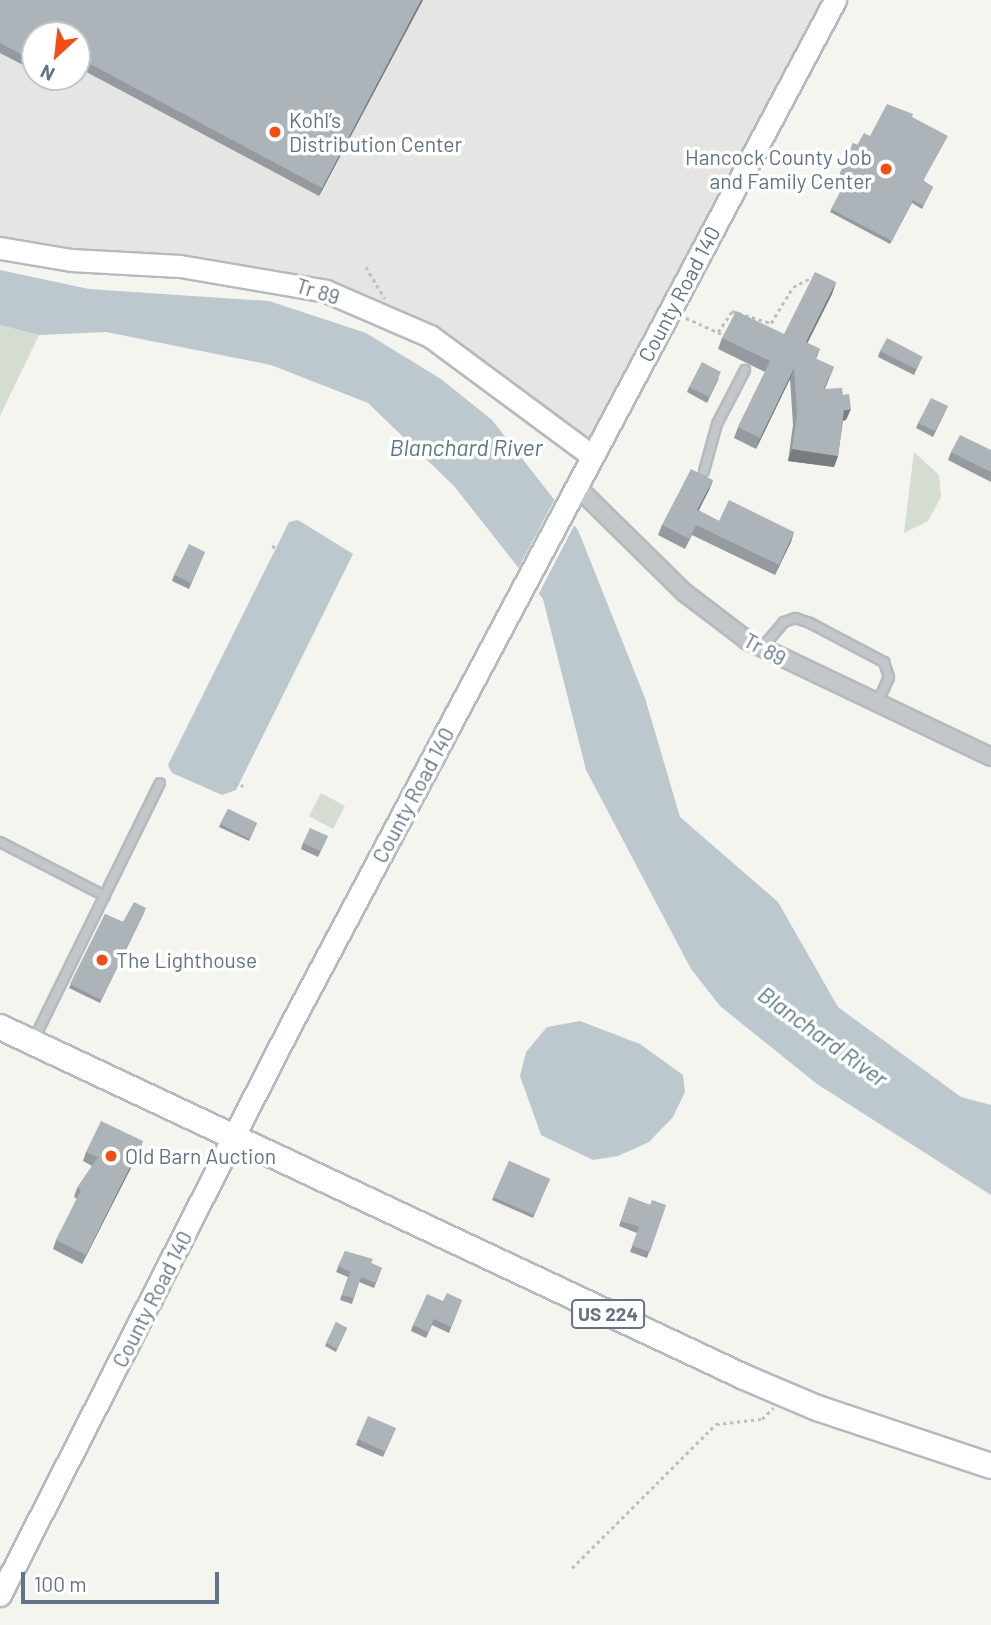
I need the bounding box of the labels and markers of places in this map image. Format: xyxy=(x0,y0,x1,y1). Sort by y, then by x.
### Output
place label: Kohl’s Distribution Center xyxy=(289,107,462,157)
marker: Kohl’s Distribution Center xyxy=(267,124,283,140)
place label: Hancock County Job and Family Center xyxy=(685,144,872,194)
marker: Hancock County Job and Family Center xyxy=(878,161,894,177)
place label: The Lighthouse xyxy=(116,947,257,973)
marker: The Lighthouse xyxy=(94,952,110,968)
place label: Old Barn Auction xyxy=(125,1143,276,1169)
marker: Old Barn Auction xyxy=(103,1148,119,1164)

